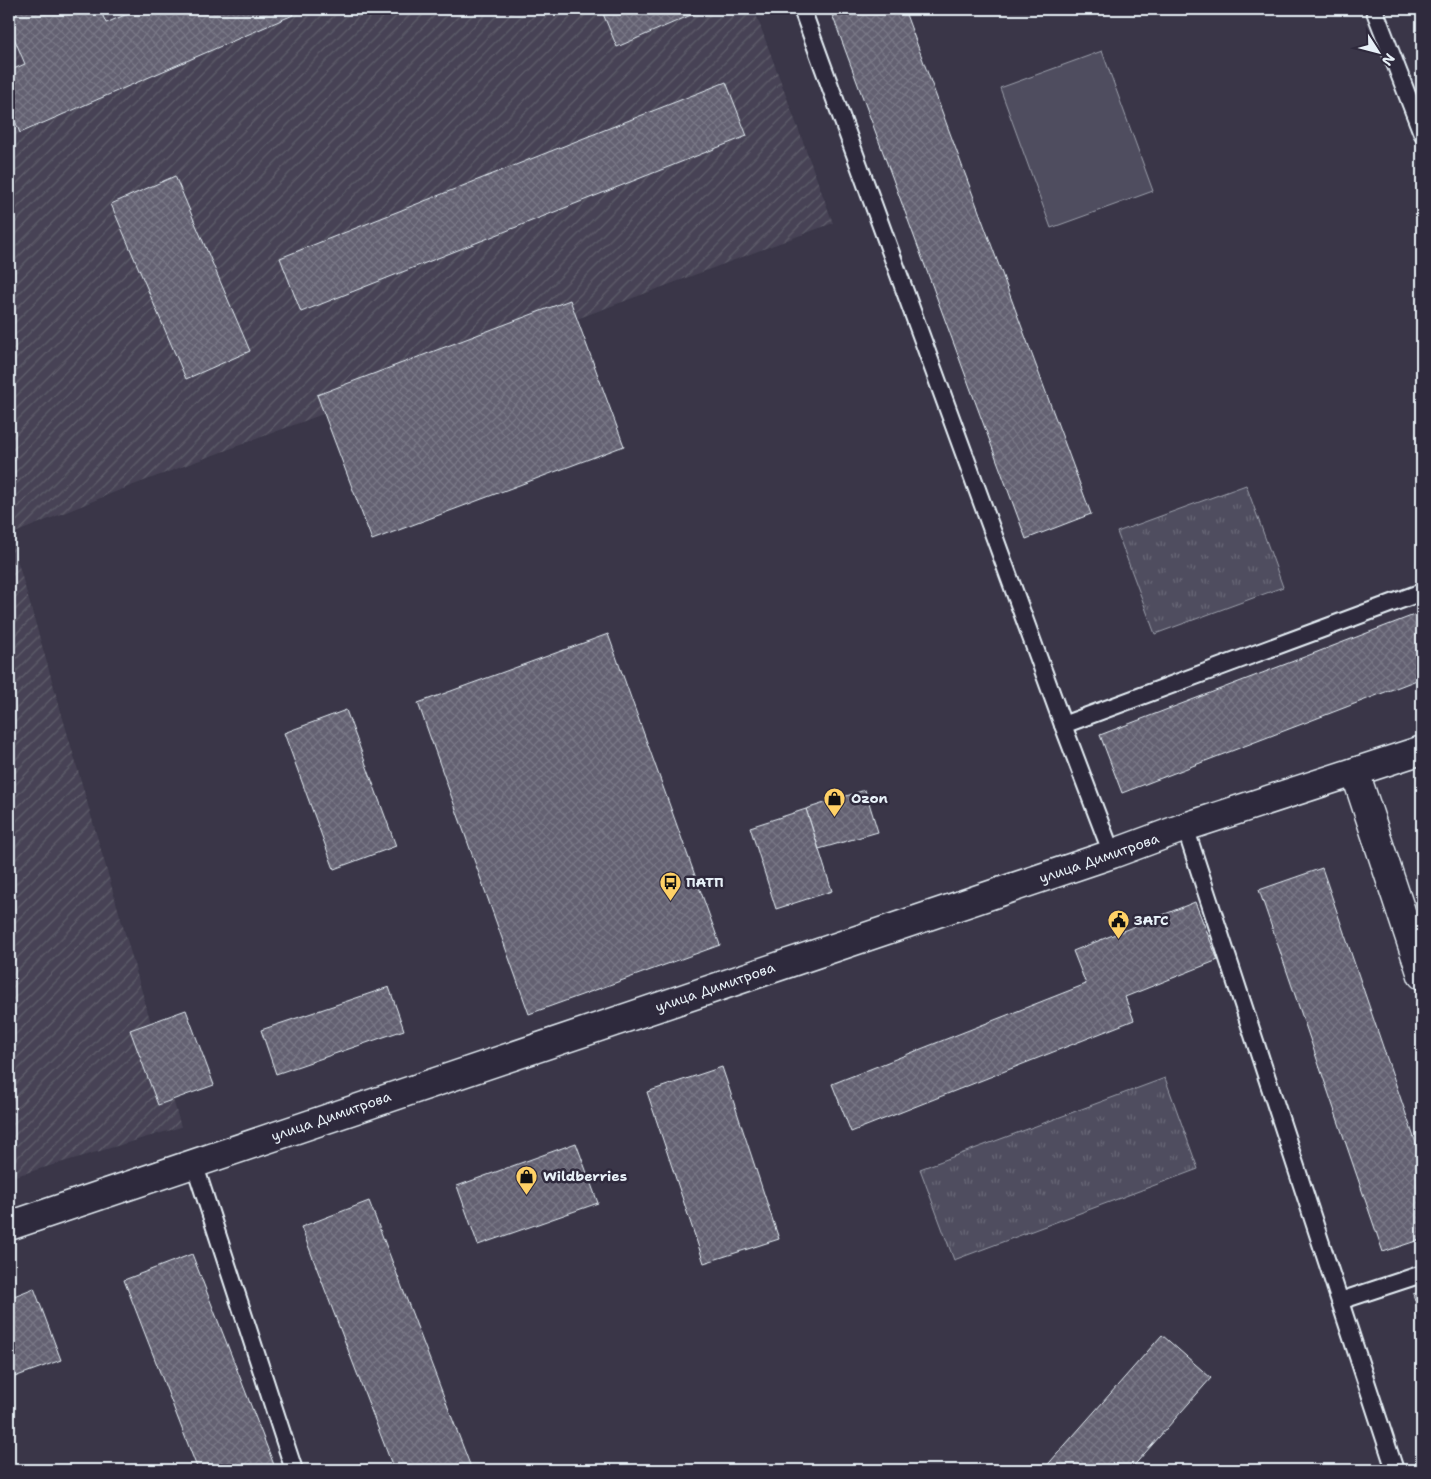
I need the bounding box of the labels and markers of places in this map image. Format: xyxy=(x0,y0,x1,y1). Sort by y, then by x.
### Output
shop icon: Ozon xyxy=(823,786,847,817)
place label: Ozon xyxy=(851,789,888,807)
bus stop icon: ПАТП xyxy=(658,870,682,901)
place label: ПАТП xyxy=(686,873,724,891)
public building icon: ЗАГС xyxy=(1106,908,1130,939)
place label: ЗАГС xyxy=(1134,911,1169,929)
shop icon: Wildberries xyxy=(515,1164,539,1195)
place label: Wildberries xyxy=(543,1167,627,1185)

